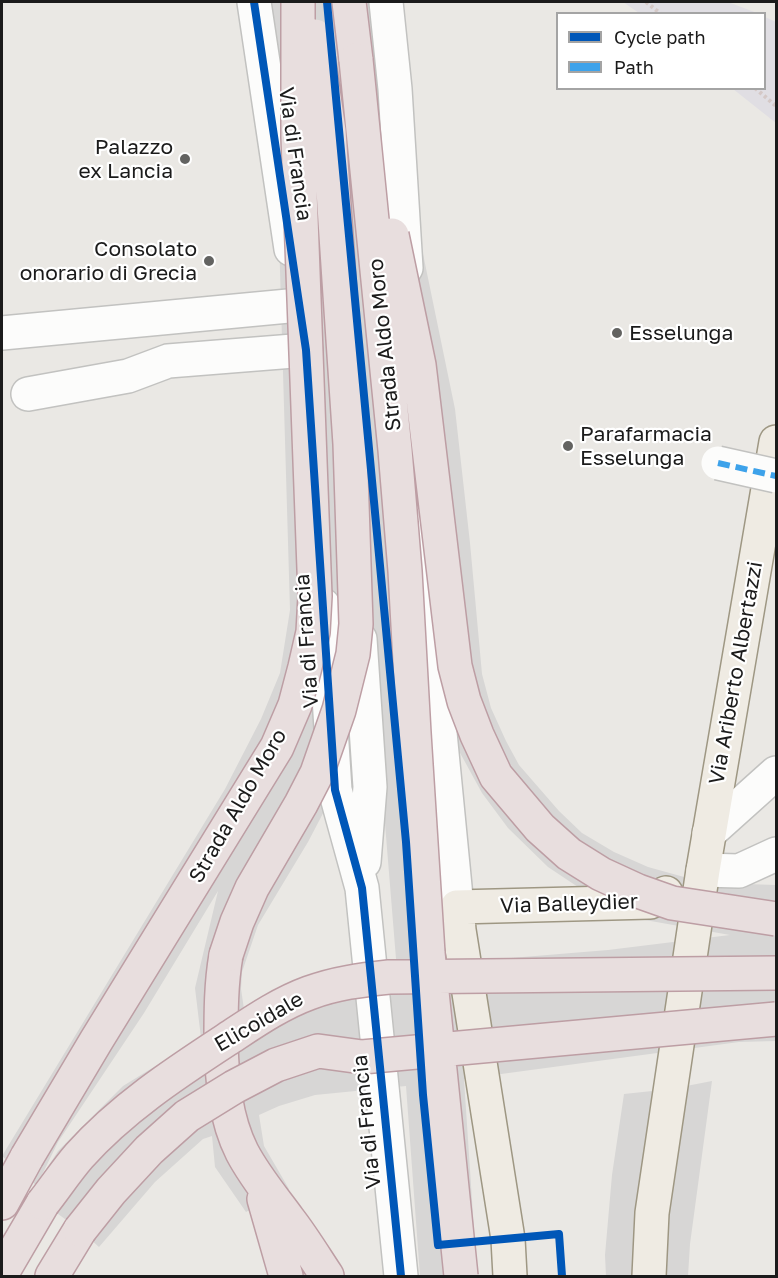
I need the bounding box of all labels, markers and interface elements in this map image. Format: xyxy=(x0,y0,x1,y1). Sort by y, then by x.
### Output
legend xyxy=(556,12,766,90)
text: Cycle path xyxy=(614,26,706,48)
text: Path xyxy=(614,56,654,78)
street label: Via di Francia xyxy=(273,86,317,222)
place label: Palazzo ex Lancia xyxy=(79,134,173,184)
marker: Palazzo ex Lancia xyxy=(178,152,192,166)
place label: Consolato onorario di Grecia xyxy=(20,236,197,286)
marker: Consolato onorario di Grecia xyxy=(202,254,216,268)
street label: Strada Aldo Moro xyxy=(363,257,407,433)
place label: Esselunga xyxy=(629,320,733,346)
marker: Esselunga xyxy=(610,326,624,340)
place label: Parafarmacia Esselunga xyxy=(580,421,712,471)
marker: Parafarmacia Esselunga xyxy=(561,439,575,453)
street label: Via Ariberto Albertazzi xyxy=(704,559,768,787)
street label: Via di Francia xyxy=(290,573,324,709)
street label: Strada Aldo Moro xyxy=(184,725,292,887)
street label: Via Balleydier xyxy=(500,889,638,919)
street label: Elicoidale xyxy=(210,987,308,1057)
street label: Via di Francia xyxy=(347,1054,387,1190)

